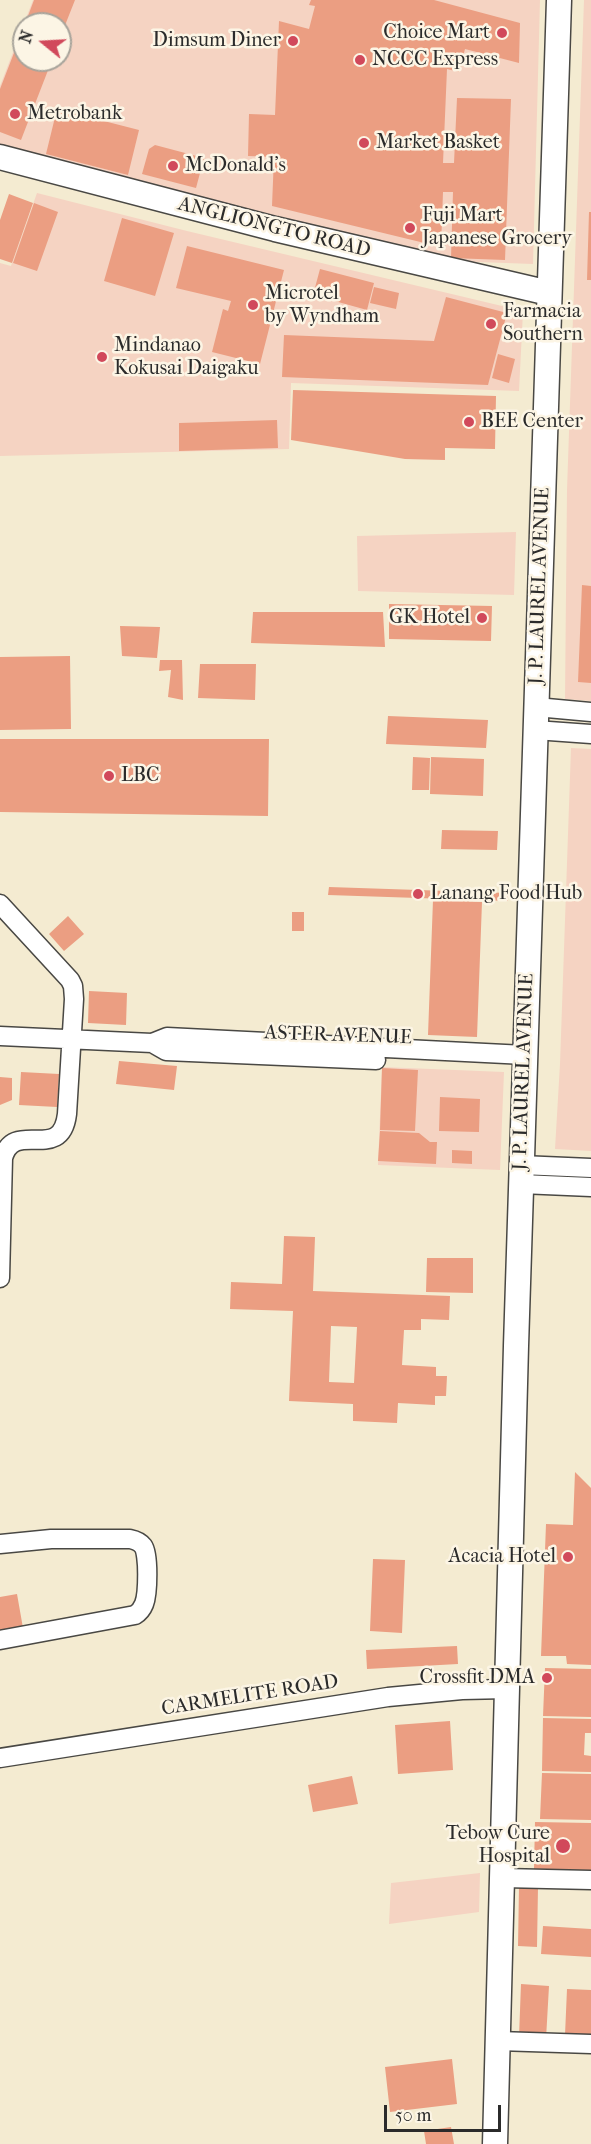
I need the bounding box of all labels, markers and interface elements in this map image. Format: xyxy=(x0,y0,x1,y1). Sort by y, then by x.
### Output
north arrow xyxy=(12,12,72,72)
place label: Choice Mart xyxy=(383,21,490,45)
marker: Choice Mart xyxy=(495,26,509,40)
text: N xyxy=(15,28,37,46)
place label: Dimsum Diner xyxy=(152,29,281,53)
marker: Dimsum Diner xyxy=(286,34,300,48)
place label: NCCC Express xyxy=(372,48,498,72)
marker: NCCC Express xyxy=(353,53,367,67)
place label: Metrobank xyxy=(27,102,122,126)
marker: Metrobank xyxy=(8,107,22,121)
place label: Market Basket xyxy=(376,131,500,155)
marker: Market Basket xyxy=(357,136,371,150)
place label: McDonald's xyxy=(185,154,286,178)
marker: McDonald's xyxy=(166,159,180,173)
street label: ANGLIONGTO ROAD xyxy=(175,192,373,264)
place label: Fuji Mart Japanese Grocery xyxy=(422,204,572,251)
marker: Fuji Mart Japanese Grocery xyxy=(403,221,417,235)
place label: Microtel by Wyndham xyxy=(265,282,379,329)
marker: Microtel by Wyndham xyxy=(246,298,260,312)
place label: Farmacia Southern xyxy=(503,300,583,347)
marker: Farmacia Southern xyxy=(484,317,498,331)
place label: Mindanao Kokusai Daigaku xyxy=(114,334,259,381)
marker: Mindanao Kokusai Daigaku xyxy=(95,350,109,364)
place label: BEE Center xyxy=(481,410,583,434)
marker: BEE Center xyxy=(462,415,476,429)
street label: J. P. LAUREL AVENUE xyxy=(525,487,555,685)
place label: GK Hotel xyxy=(389,606,470,630)
marker: GK Hotel xyxy=(475,611,489,625)
place label: LBC xyxy=(121,764,160,788)
marker: LBC xyxy=(102,769,116,783)
place label: Lanang Food Hub xyxy=(430,882,582,906)
marker: Lanang Food Hub xyxy=(411,887,425,901)
street label: J. P. LAUREL AVENUE xyxy=(509,973,539,1171)
street label: ASTER AVENUE xyxy=(264,1021,412,1051)
place label: Acacia Hotel xyxy=(449,1545,556,1569)
marker: Acacia Hotel xyxy=(561,1550,575,1564)
place label: Crossfit DMA xyxy=(420,1666,535,1690)
street label: CARMELITE ROAD xyxy=(160,1670,340,1722)
marker: Crossfit DMA xyxy=(540,1671,554,1685)
place label: Tebow Cure Hospital xyxy=(446,1822,550,1869)
marker: Tebow Cure Hospital xyxy=(554,1837,572,1855)
scale bar xyxy=(387,2093,504,2131)
text: 50 m xyxy=(395,2105,431,2126)

